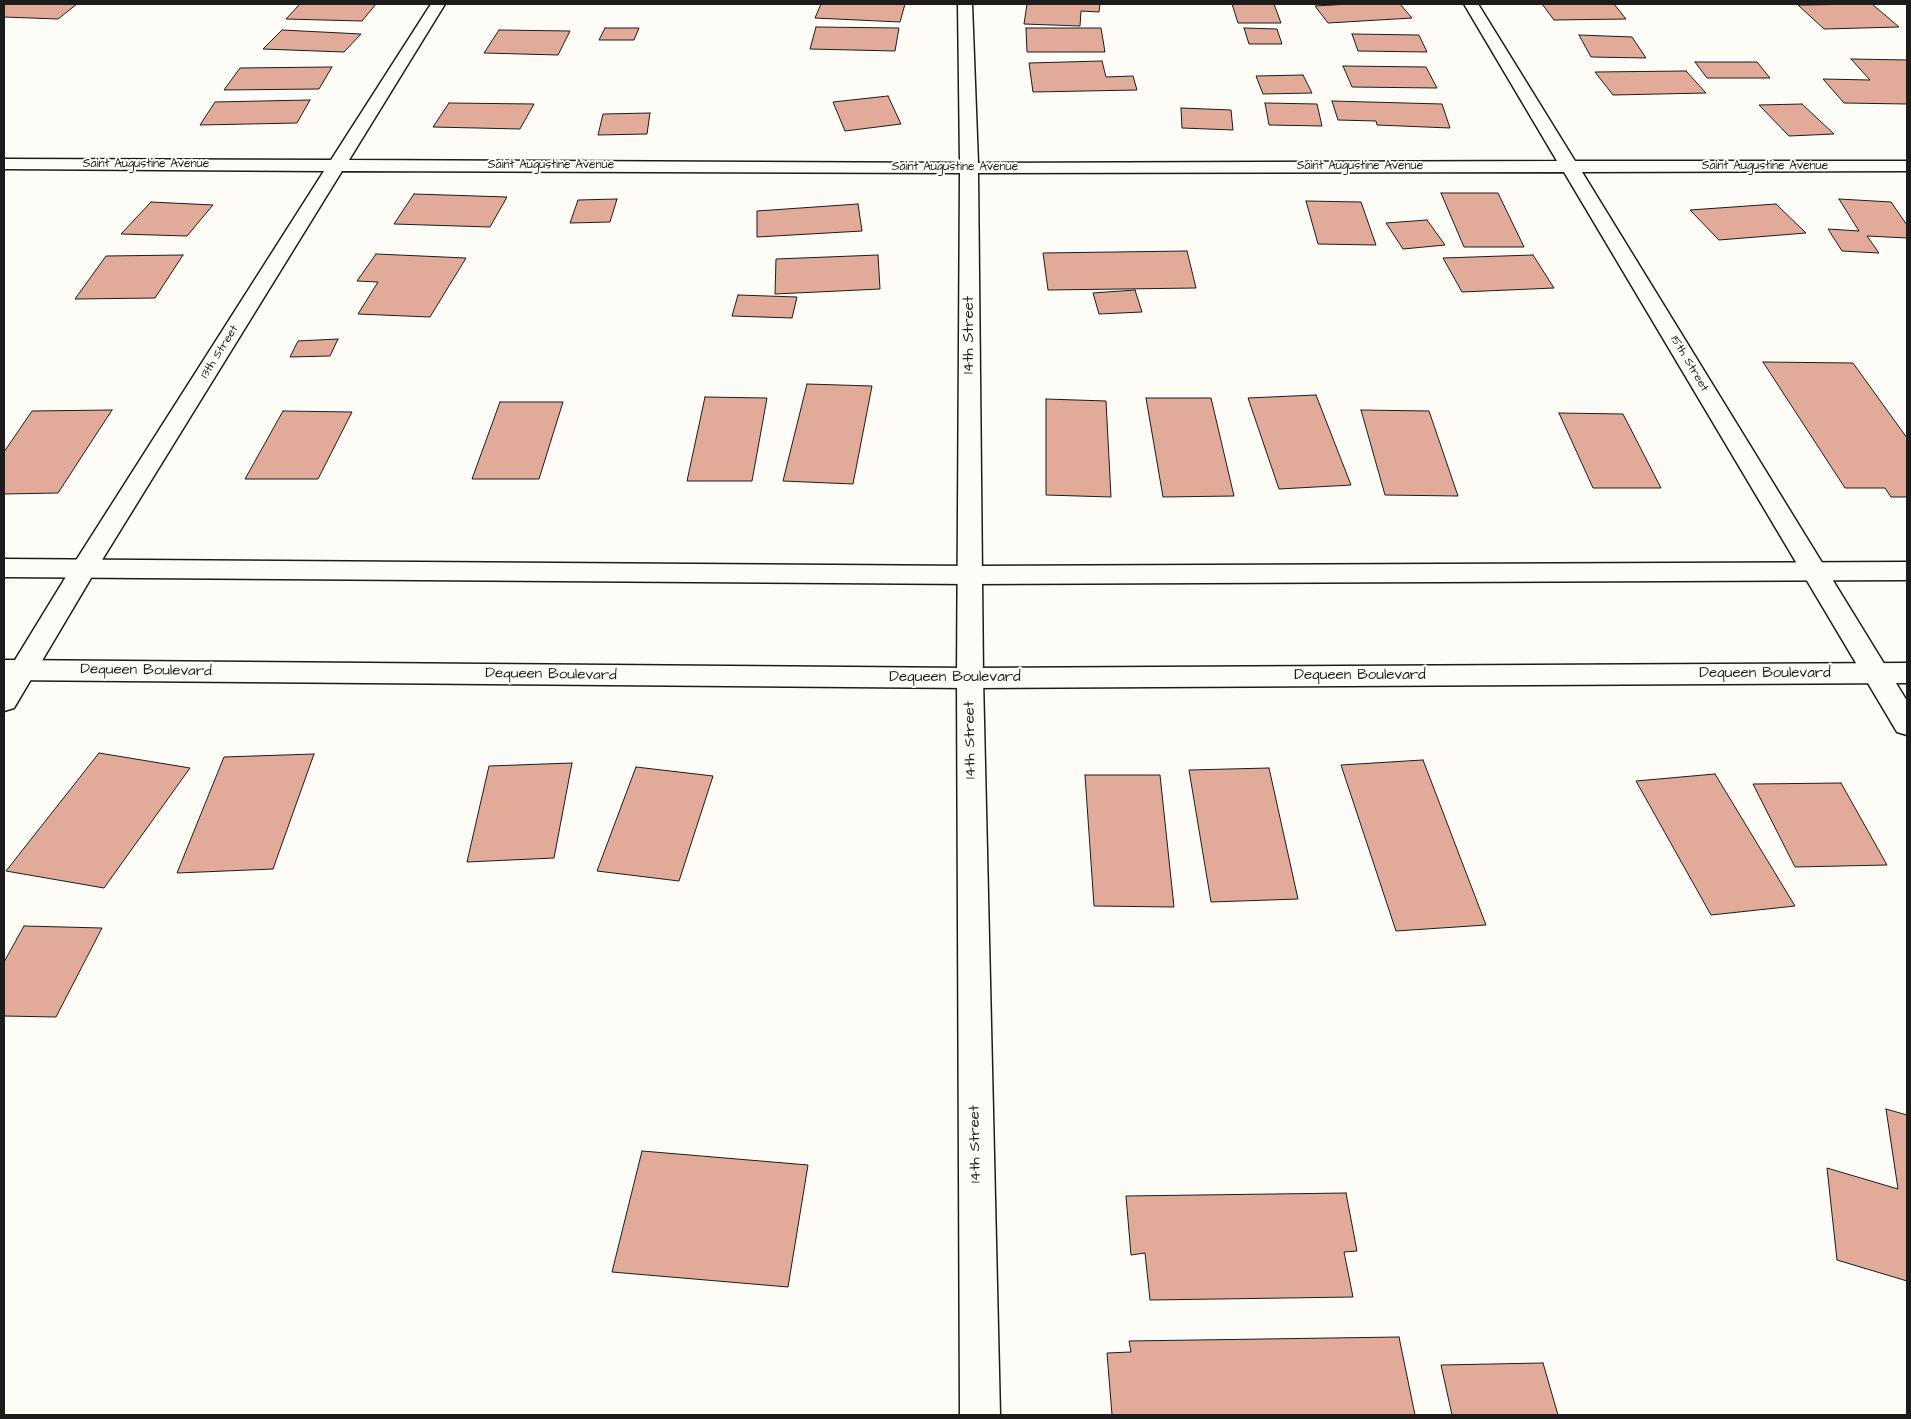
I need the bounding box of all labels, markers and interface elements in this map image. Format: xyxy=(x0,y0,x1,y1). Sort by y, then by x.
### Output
street label: Saint Augustine Avenue xyxy=(83,157,209,171)
street label: Saint Augustine Avenue xyxy=(488,158,614,172)
street label: Saint Augustine Avenue xyxy=(1297,159,1423,173)
street label: Saint Augustine Avenue xyxy=(1702,159,1828,173)
street label: Saint Augustine Avenue xyxy=(892,160,1018,174)
street label: 14th Street xyxy=(961,296,979,374)
street label: 13th Street xyxy=(198,323,242,381)
street label: 15th Street xyxy=(1667,333,1711,395)
street label: Dequeen Boulevard xyxy=(80,661,212,681)
street label: Dequeen Boulevard xyxy=(485,665,617,685)
street label: Dequeen Boulevard xyxy=(1699,665,1831,683)
street label: Dequeen Boulevard xyxy=(1294,667,1426,685)
street label: Dequeen Boulevard xyxy=(889,669,1021,687)
street label: 14th Street xyxy=(961,701,981,779)
street label: 14th Street xyxy=(966,1105,986,1183)

